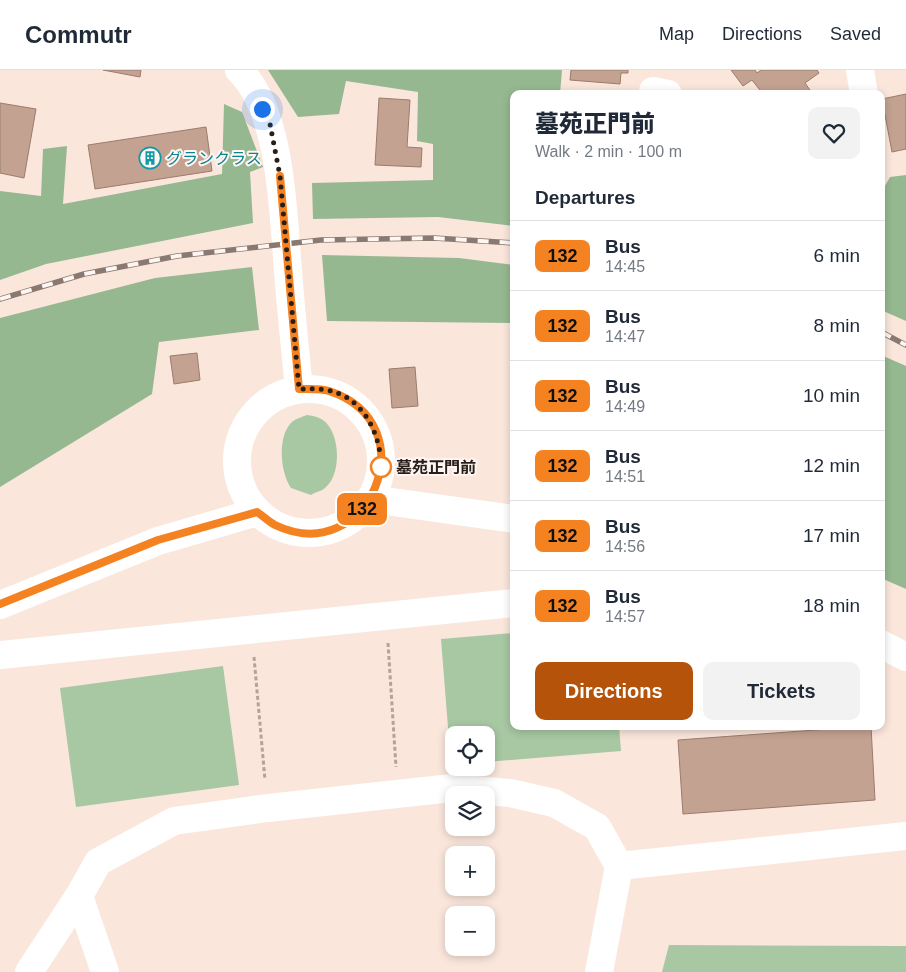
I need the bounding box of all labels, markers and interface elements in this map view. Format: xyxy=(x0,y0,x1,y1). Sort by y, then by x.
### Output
text: Commutr xyxy=(25,21,132,48)
text: Map xyxy=(659,24,694,44)
text: Directions xyxy=(722,24,802,44)
text: Saved xyxy=(830,24,881,44)
your location xyxy=(250,97,275,122)
button: heart xyxy=(808,107,860,159)
text: 墓苑正門前 xyxy=(535,110,655,137)
text: Walk · 2 min · 100 m xyxy=(535,143,682,160)
building icon: グランクラス xyxy=(138,146,162,170)
place label: グランクラス xyxy=(166,150,262,167)
text: Departures xyxy=(535,187,635,208)
text: Bus xyxy=(605,236,641,257)
text: 6 min xyxy=(814,245,860,266)
text: 132 xyxy=(547,246,578,266)
text: 14:45 xyxy=(605,258,645,275)
text: Bus xyxy=(605,306,641,327)
text: 8 min xyxy=(814,315,860,336)
text: 132 xyxy=(547,316,578,336)
text: 14:47 xyxy=(605,328,645,345)
text: Bus xyxy=(605,376,641,397)
text: 10 min xyxy=(803,385,860,406)
text: 132 xyxy=(547,386,578,406)
text: 14:49 xyxy=(605,398,645,415)
text: Bus xyxy=(605,446,641,467)
text: 12 min xyxy=(803,455,860,476)
marker: 墓苑正門前 xyxy=(370,456,392,478)
text: 132 xyxy=(547,456,578,476)
place label: 墓苑正門前 xyxy=(396,459,476,476)
text: 14:51 xyxy=(605,468,645,485)
line badge: 132 xyxy=(333,493,391,525)
text: 132 xyxy=(347,499,377,519)
text: Bus xyxy=(605,516,641,537)
text: 17 min xyxy=(803,525,860,546)
text: 132 xyxy=(547,526,578,546)
text: 14:56 xyxy=(605,538,645,555)
text: Bus xyxy=(605,586,641,607)
text: 18 min xyxy=(803,595,860,616)
text: 132 xyxy=(547,596,578,616)
text: 14:57 xyxy=(605,608,645,625)
button: Directions xyxy=(535,662,693,720)
button: Tickets xyxy=(703,662,860,720)
map controls xyxy=(445,726,495,956)
button: locate xyxy=(445,726,495,776)
button: layers xyxy=(445,786,495,836)
button: + xyxy=(445,846,495,896)
button: − xyxy=(445,906,495,956)

